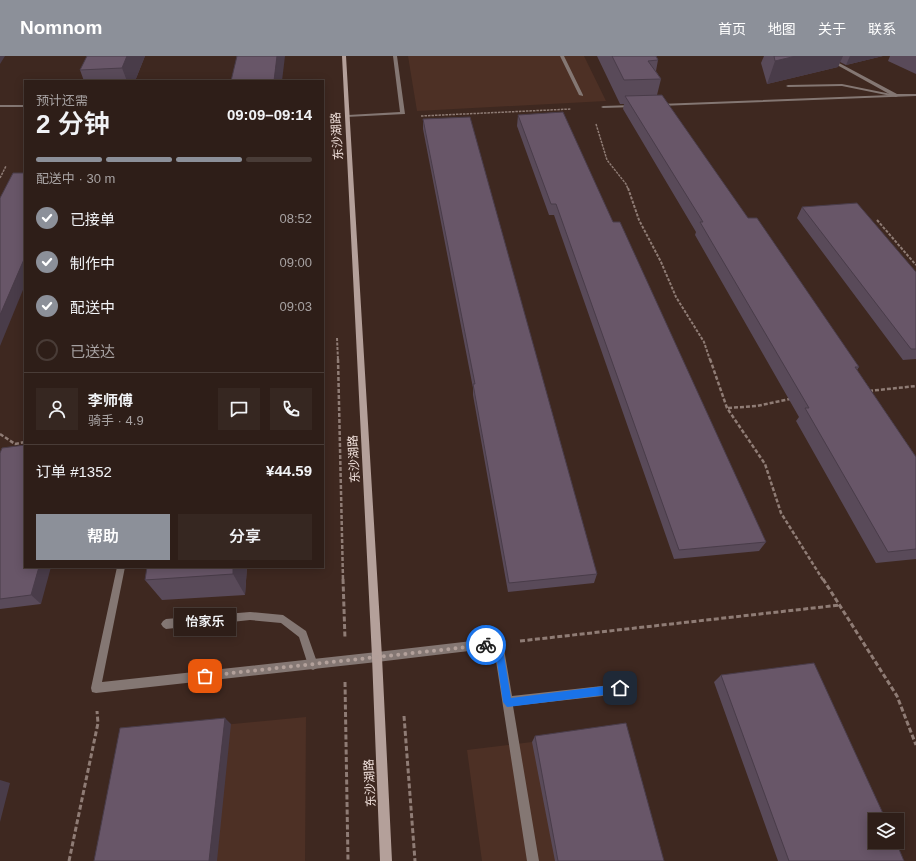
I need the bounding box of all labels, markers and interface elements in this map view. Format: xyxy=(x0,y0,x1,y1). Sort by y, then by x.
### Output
text: Nomnom xyxy=(20,17,102,38)
text: 首页 xyxy=(718,21,746,37)
text: 地图 xyxy=(768,21,796,37)
text: 关于 xyxy=(818,21,846,37)
text: 联系 xyxy=(868,21,896,37)
text: 预计还需 xyxy=(36,93,88,108)
text: 09:09–09:14 xyxy=(227,106,312,123)
text: 2 分钟 xyxy=(36,109,110,139)
street label: 东沙湖路 xyxy=(328,112,346,160)
text: 配送中 · 30 m xyxy=(36,171,115,186)
icon: check xyxy=(36,207,58,229)
text: 已接单 xyxy=(70,211,115,228)
text: 08:52 xyxy=(279,211,312,226)
icon: check xyxy=(36,251,58,273)
text: 制作中 xyxy=(70,255,115,272)
text: 09:00 xyxy=(279,255,312,270)
icon: check xyxy=(36,295,58,317)
text: 配送中 xyxy=(70,299,115,316)
text: 09:03 xyxy=(279,299,312,314)
text: 已送达 xyxy=(70,343,115,360)
button: person xyxy=(36,388,78,430)
button: chat xyxy=(218,388,260,430)
button: phone xyxy=(270,388,312,430)
text: 李师傅 xyxy=(88,392,133,409)
text: 骑手 · 4.9 xyxy=(88,413,144,428)
street label: 东沙湖路 xyxy=(346,435,362,483)
text: ¥44.59 xyxy=(266,462,312,479)
text: 订单 #1352 xyxy=(36,463,112,480)
button: 帮助 xyxy=(36,514,170,560)
button: 分享 xyxy=(178,514,312,560)
callout: 怡家乐 xyxy=(174,608,236,636)
text: 怡家乐 xyxy=(185,614,225,629)
courier xyxy=(466,625,506,665)
icon: bike xyxy=(475,634,497,656)
pin xyxy=(188,659,222,693)
icon: bag xyxy=(194,665,216,687)
pin xyxy=(603,671,637,705)
icon: home xyxy=(609,677,631,699)
street label: 东沙湖路 xyxy=(362,759,378,807)
map controls xyxy=(868,813,904,849)
button: layers xyxy=(868,813,904,849)

